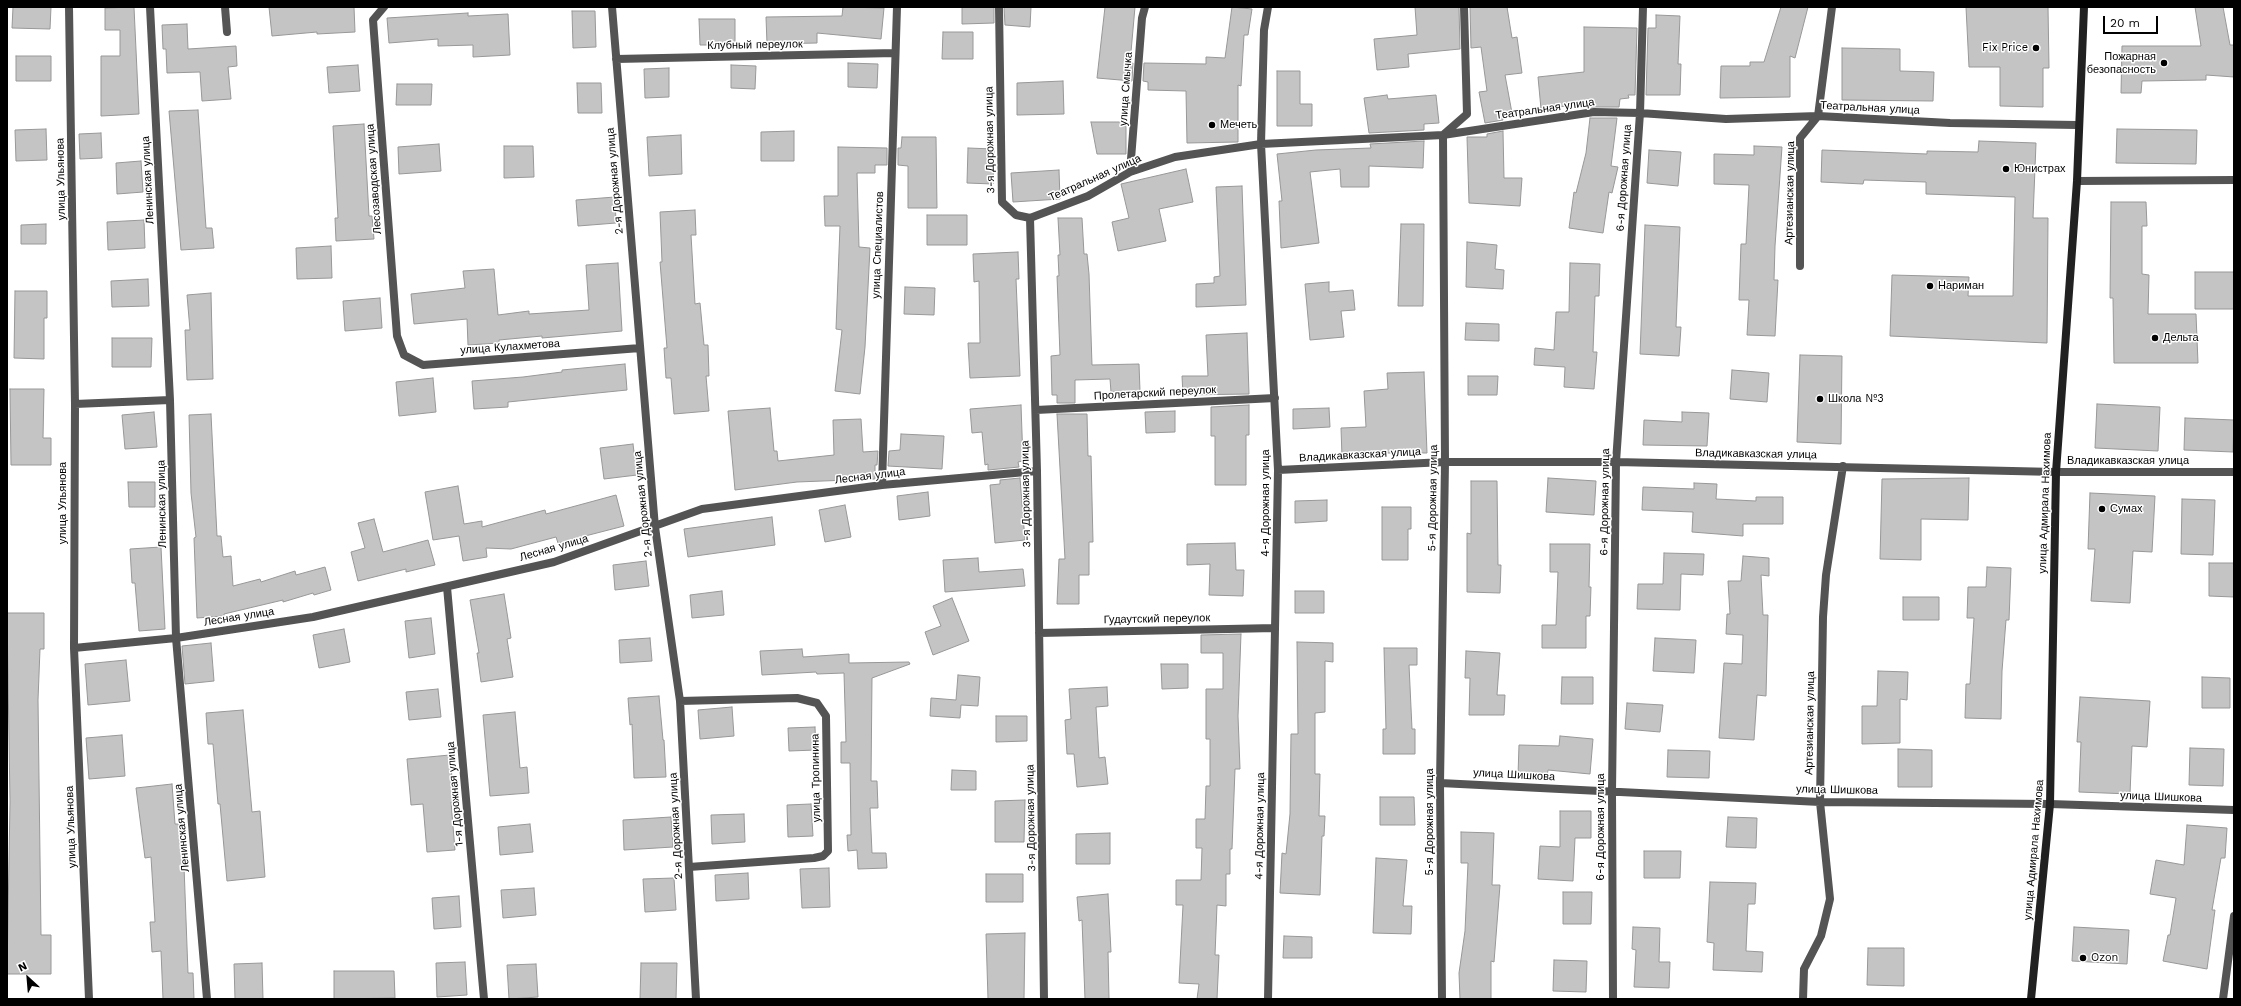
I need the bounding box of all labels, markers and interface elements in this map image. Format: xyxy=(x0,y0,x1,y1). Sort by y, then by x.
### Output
scale bar xyxy=(2105,8,2160,34)
text: 20 m xyxy=(2110,16,2140,30)
street label: Клубный переулок xyxy=(707,38,803,52)
place label: Fix Price xyxy=(1982,41,2028,55)
marker: Fix Price xyxy=(2031,43,2041,53)
place label: Пожарная безопасность xyxy=(2087,50,2156,76)
street label: улица Смычка xyxy=(1117,51,1135,127)
marker: Пожарная безопасность xyxy=(2159,58,2169,68)
street label: 3-я Дорожная улица xyxy=(982,86,998,194)
street label: Театральная улица xyxy=(1495,96,1595,122)
street label: Театральная улица xyxy=(1820,99,1920,117)
place label: Мечеть xyxy=(1220,118,1257,132)
marker: Мечеть xyxy=(1207,120,1217,130)
street label: Лесозаводская улица xyxy=(364,123,384,235)
street label: 6-я Дорожная улица xyxy=(1614,124,1634,232)
street label: 2-я Дорожная улица xyxy=(604,127,626,235)
street label: Ленинская улица xyxy=(139,136,157,224)
street label: улица Ульянова xyxy=(54,138,68,220)
street label: Артезианская улица xyxy=(1782,141,1798,245)
street label: Театральная улица xyxy=(1047,152,1143,204)
place label: Юнистрах xyxy=(2014,162,2066,176)
marker: Юнистрах xyxy=(2001,164,2011,174)
street label: улица Специалистов xyxy=(870,191,886,299)
place label: Нариман xyxy=(1938,279,1984,293)
marker: Нариман xyxy=(1925,281,1935,291)
place label: Дельта xyxy=(2163,331,2199,345)
marker: Дельта xyxy=(2150,333,2160,343)
street label: улица Кулахметова xyxy=(460,337,560,357)
street label: Пролетарский переулок xyxy=(1093,383,1217,403)
place label: Школа №3 xyxy=(1828,392,1884,406)
marker: Школа №3 xyxy=(1815,394,1825,404)
street label: улица Адмирала Нахимова xyxy=(2036,432,2054,574)
street label: 3-я Дорожная улица xyxy=(1018,440,1034,548)
street label: 5-я Дорожная улица xyxy=(1425,444,1441,552)
street label: Владикавказская улица xyxy=(1299,445,1421,465)
street label: Владикавказская улица xyxy=(1695,446,1817,462)
street label: 6-я Дорожная улица xyxy=(1597,448,1613,556)
street label: 4-я Дорожная улица xyxy=(1259,449,1273,557)
street label: 2-я Дорожная улица xyxy=(631,450,655,558)
street label: Владикавказская улица xyxy=(2067,454,2189,468)
street label: Ленинская улица xyxy=(155,460,169,548)
street label: улица Ульянова xyxy=(56,462,70,544)
street label: Лесная улица xyxy=(834,465,906,487)
place label: Сумах xyxy=(2110,502,2143,516)
marker: Сумах xyxy=(2097,504,2107,514)
street label: Лесная улица xyxy=(518,532,590,564)
street label: Лесная улица xyxy=(203,605,275,629)
street label: Гудаутский переулок xyxy=(1104,611,1210,627)
street label: Артезианская улица xyxy=(1802,671,1818,775)
street label: улица Тропинина xyxy=(809,733,823,823)
street label: 1-я Дорожная улица xyxy=(444,741,466,847)
street label: 3-я Дорожная улица xyxy=(1023,764,1039,872)
street label: улица Шишкова xyxy=(1473,766,1555,784)
street label: 5-я Дорожная улица xyxy=(1423,768,1437,876)
street label: 2-я Дорожная улица xyxy=(667,772,685,880)
street label: 4-я Дорожная улица xyxy=(1252,772,1268,880)
street label: 6-я Дорожная улица xyxy=(1594,773,1608,881)
street label: улица Адмирала Нахимова xyxy=(2021,779,2047,921)
street label: Ленинская улица xyxy=(172,783,192,873)
street label: улица Шишкова xyxy=(1796,783,1878,797)
street label: улица Ульянова xyxy=(63,786,79,868)
street label: улица Шишкова xyxy=(2120,789,2202,805)
place label: Ozon xyxy=(2091,951,2118,965)
marker: Ozon xyxy=(2078,953,2088,963)
north arrow xyxy=(8,958,48,998)
text: N xyxy=(16,959,29,974)

